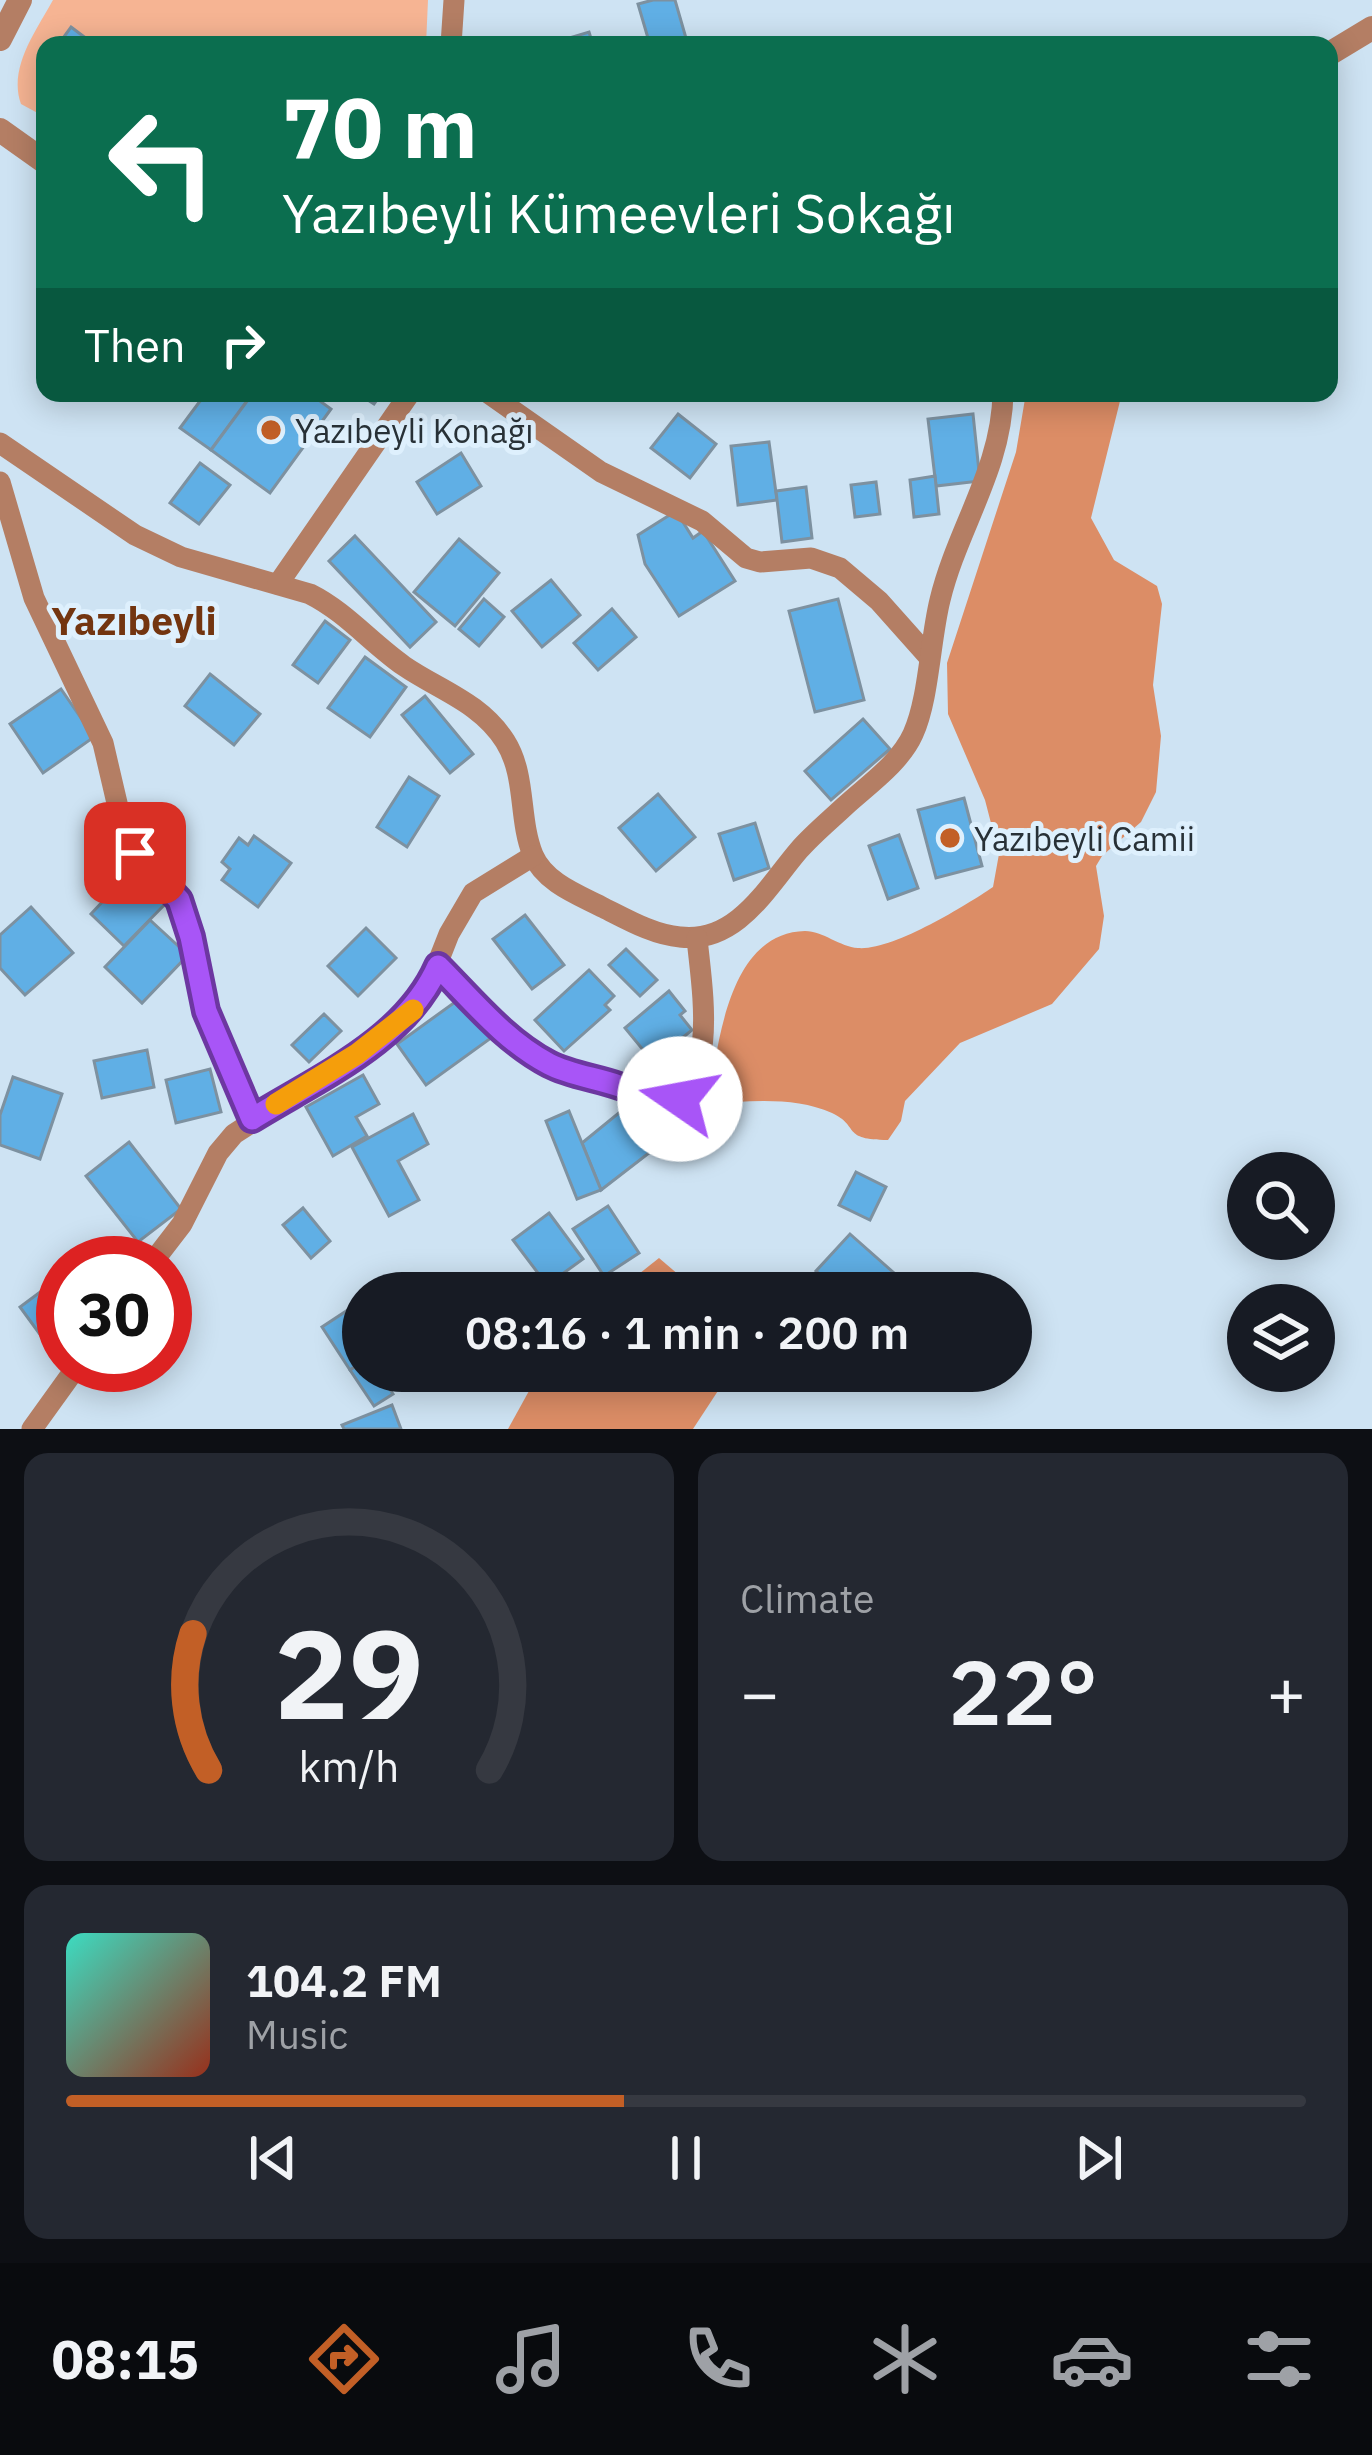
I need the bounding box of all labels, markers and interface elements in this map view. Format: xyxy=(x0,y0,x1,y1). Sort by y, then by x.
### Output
text: 70 m xyxy=(282,72,478,181)
icon: left xyxy=(84,84,240,240)
text: Yazıbeyli Kümeevleri Sokağı xyxy=(282,178,955,248)
icon: right xyxy=(210,312,276,378)
text: Then xyxy=(84,316,186,374)
place label: Yazıbeyli Konağı xyxy=(295,409,533,452)
marker: Yazıbeyli Konağı xyxy=(258,417,284,443)
district label: Yazıbeyli xyxy=(51,595,217,646)
pin xyxy=(84,802,186,904)
place label: Yazıbeyli Camii xyxy=(974,817,1195,860)
icon: arrive xyxy=(102,820,168,886)
marker: Yazıbeyli Camii xyxy=(937,825,963,851)
position arrow xyxy=(617,1036,743,1162)
map controls xyxy=(1227,1152,1335,1392)
button: search xyxy=(1227,1152,1335,1260)
speed limit sign: 30 xyxy=(36,1236,192,1392)
button: layers xyxy=(1227,1284,1335,1392)
text: 08:16 · 1 min · 200 m xyxy=(465,1303,909,1361)
text: Climate xyxy=(740,1573,874,1624)
text: 29 xyxy=(274,1591,424,1753)
text: 22° xyxy=(948,1633,1098,1750)
text: − xyxy=(740,1649,780,1735)
text: + xyxy=(1266,1649,1306,1735)
text: km/h xyxy=(299,1738,399,1794)
text: 104.2 FM xyxy=(246,1951,442,2009)
text: Music xyxy=(246,2009,348,2060)
icon: previous xyxy=(240,2125,306,2191)
icon: pause xyxy=(653,2125,719,2191)
icon: next xyxy=(1066,2125,1132,2191)
icon: directions xyxy=(302,2317,386,2401)
icon: music xyxy=(489,2317,573,2401)
icon: phone xyxy=(676,2317,760,2401)
icon: climate xyxy=(863,2317,947,2401)
icon: car xyxy=(1050,2317,1134,2401)
icon: filters xyxy=(1237,2317,1321,2401)
text: 08:15 xyxy=(51,2324,199,2394)

